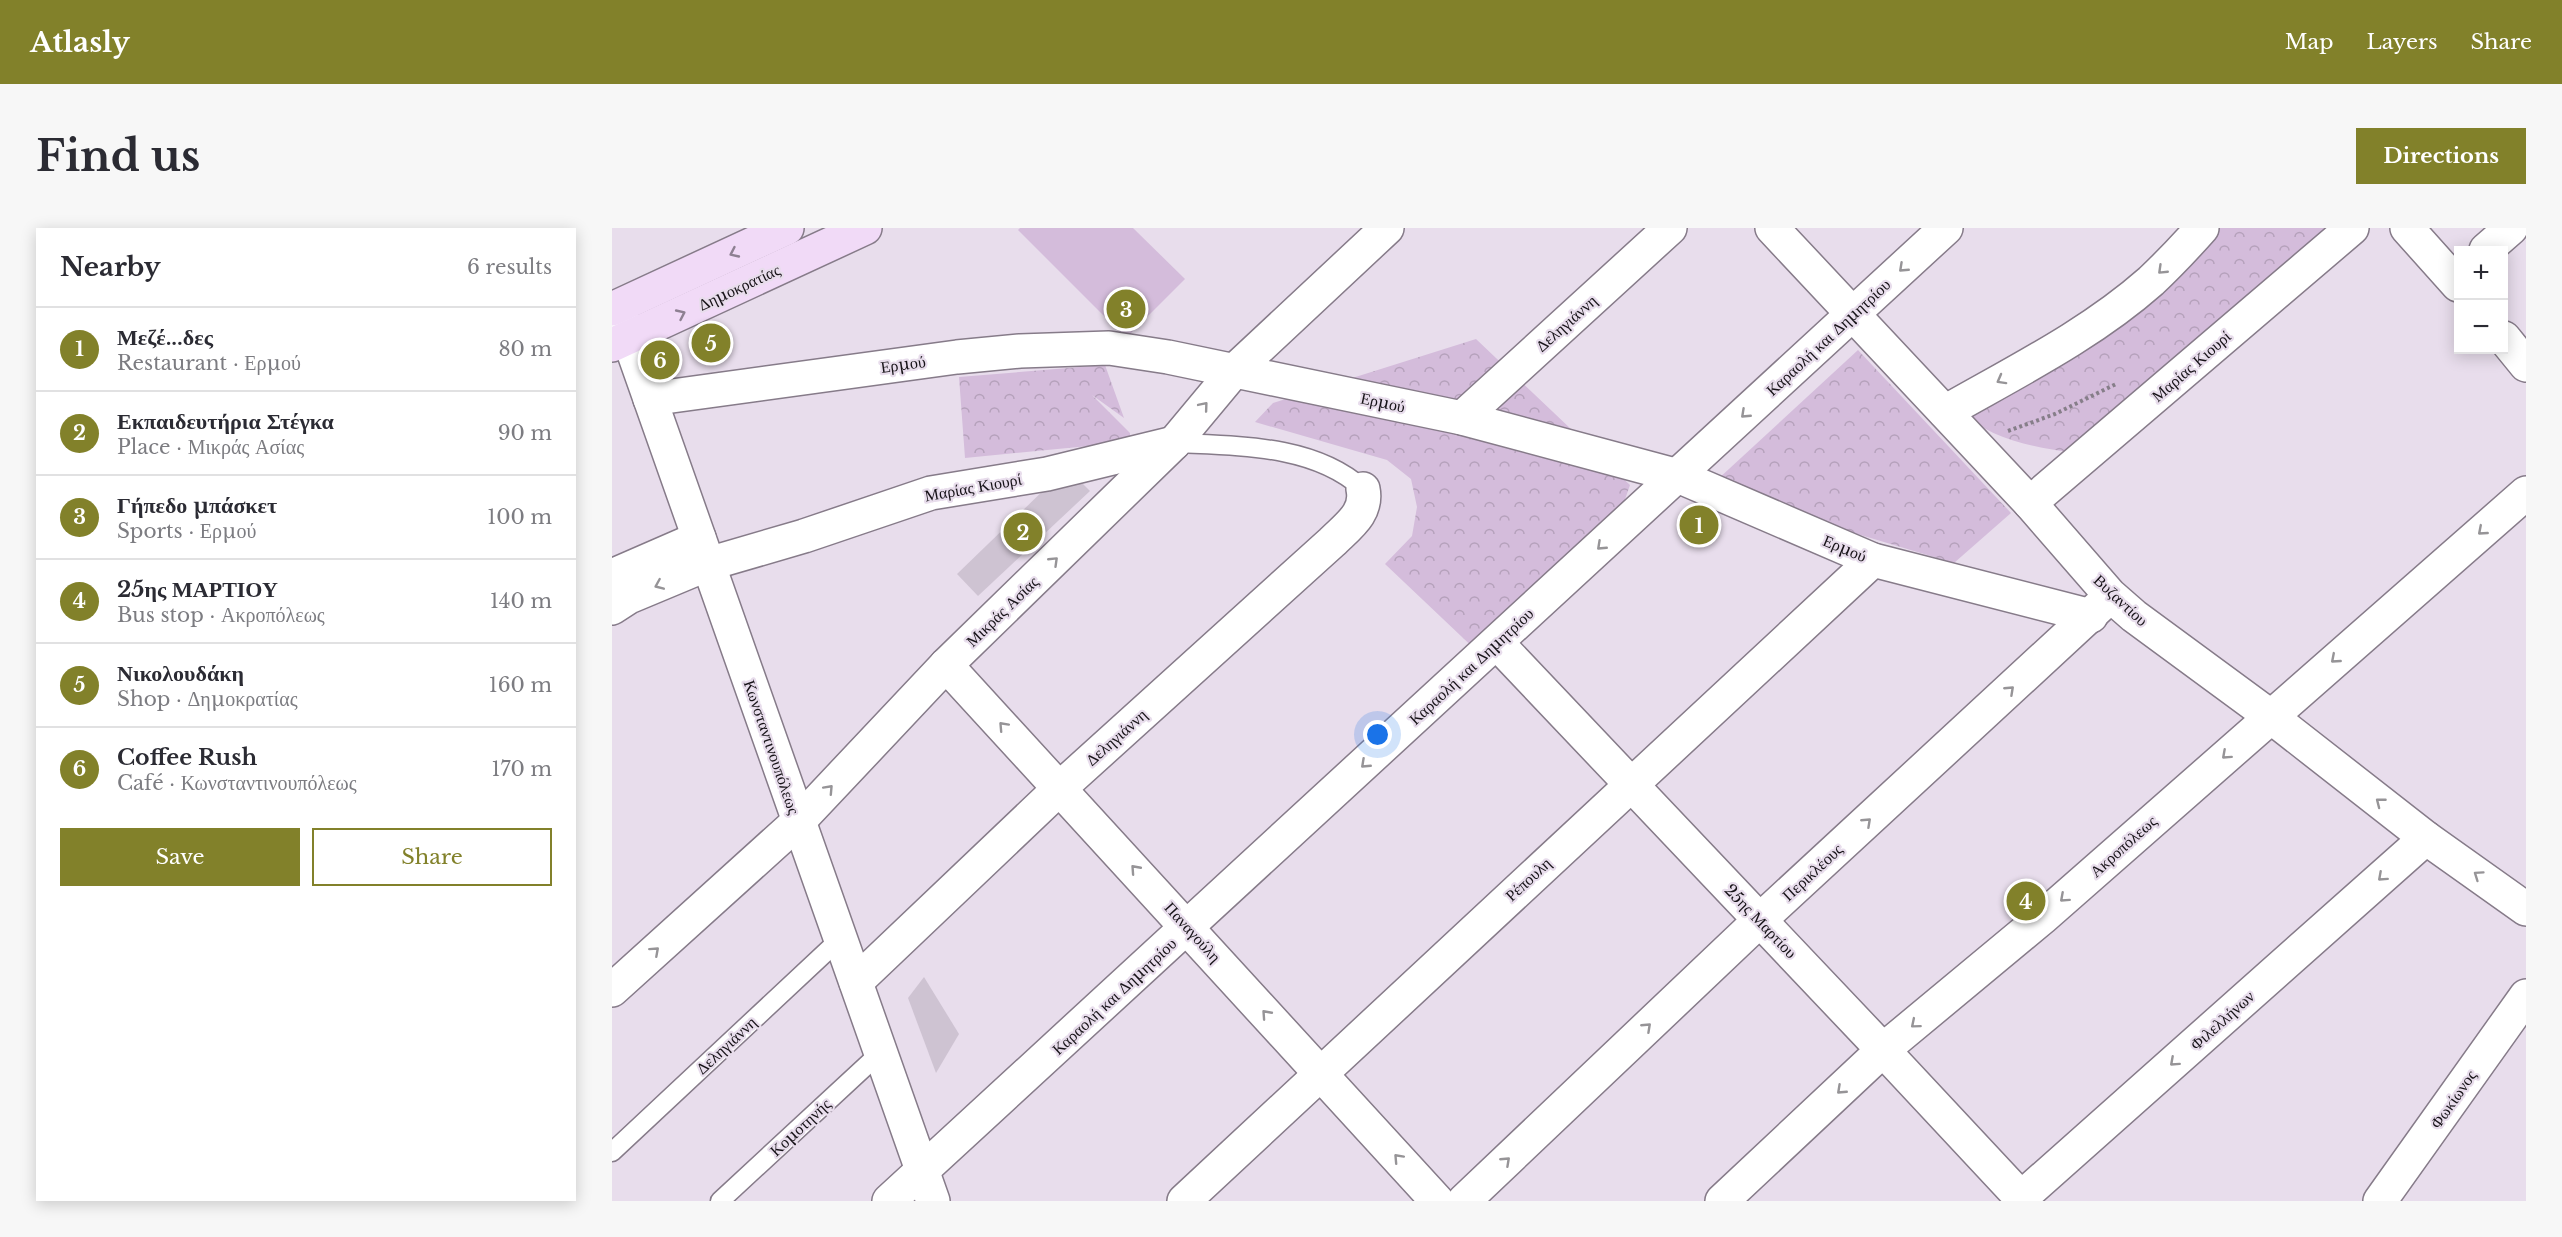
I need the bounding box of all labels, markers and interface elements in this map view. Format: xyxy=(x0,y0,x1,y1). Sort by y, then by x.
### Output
text: Atlasly xyxy=(30,25,130,60)
text: Map xyxy=(2285,29,2334,55)
text: Layers xyxy=(2367,29,2438,55)
text: Share xyxy=(2471,29,2532,55)
button: Directions xyxy=(2356,128,2526,184)
text: Find us xyxy=(36,130,200,182)
one-way arrow xyxy=(729,245,740,257)
map controls xyxy=(2454,246,2508,354)
button: + xyxy=(2454,246,2508,300)
text: Nearby xyxy=(60,251,161,283)
text: 6 results xyxy=(467,255,552,279)
street label: Δημοκρατίας xyxy=(695,259,784,315)
one-way arrow xyxy=(1899,261,1910,272)
one-way arrow xyxy=(2158,263,2168,274)
street label: Καραολή και Δημητρίου xyxy=(1762,274,1894,400)
pin: 3 xyxy=(1106,286,1146,332)
street label: Δεληγιάννη xyxy=(1531,290,1601,356)
button: − xyxy=(2454,300,2508,354)
one-way arrow xyxy=(675,310,686,322)
pin: 5 xyxy=(692,320,730,366)
text: Μεζέ...δες xyxy=(117,324,213,351)
street label: Μαρίας Κιουρί xyxy=(2147,326,2235,406)
text: 1 xyxy=(75,337,84,361)
text: 80 m xyxy=(498,337,552,361)
pin: 6 xyxy=(640,338,680,382)
text: Restaurant · Ερμού xyxy=(117,351,301,375)
street label: Ερμού xyxy=(879,351,927,377)
one-way arrow xyxy=(1997,373,2007,384)
street label: Ερμού xyxy=(1359,388,1407,416)
one-way arrow xyxy=(1197,402,1208,413)
one-way arrow xyxy=(1741,407,1751,418)
text: Εκπαιδευτήρια Στέγκα xyxy=(117,408,334,435)
text: 2 xyxy=(73,421,86,445)
text: 90 m xyxy=(498,421,552,445)
text: Place · Μικράς Ασίας xyxy=(117,435,304,459)
street label: Μαρίας Κιουρί xyxy=(923,468,1024,505)
text: Γήπεδο μπάσκετ xyxy=(117,492,277,519)
pin: 1 xyxy=(1680,502,1718,548)
text: 3 xyxy=(73,505,86,529)
text: 100 m xyxy=(487,505,552,529)
pin: 2 xyxy=(1004,510,1042,554)
text: Sports · Ερμού xyxy=(117,519,256,543)
one-way arrow xyxy=(2478,524,2489,535)
street label: Ερμού xyxy=(1820,530,1870,566)
one-way arrow xyxy=(1597,539,1608,550)
one-way arrow xyxy=(1048,557,1058,568)
street label: Βυζαντίου xyxy=(2090,570,2152,630)
street label: Μικράς Ασίας xyxy=(962,571,1043,651)
text: 25ης ΜΑΡΤΙΟΥ xyxy=(117,576,278,603)
one-way arrow xyxy=(655,578,666,590)
text: 4 xyxy=(73,589,86,613)
text: 140 m xyxy=(490,589,552,613)
text: Bus stop · Ακροπόλεως xyxy=(117,603,325,627)
street label: Καραολή και Δημητρίου xyxy=(1405,603,1537,729)
one-way arrow xyxy=(2331,652,2342,663)
text: Νικολουδάκη xyxy=(117,660,244,687)
text: 5 xyxy=(74,673,85,697)
text: 160 m xyxy=(489,673,552,697)
street label: Κωνσταντινουπόλεως xyxy=(740,677,805,817)
one-way arrow xyxy=(2004,686,2014,697)
text: Shop · Δημοκρατίας xyxy=(117,687,298,711)
street label: Δεληγιάννη xyxy=(1081,704,1151,770)
your location xyxy=(1363,720,1392,749)
one-way arrow xyxy=(999,723,1010,733)
text: Coffee Rush xyxy=(117,744,257,771)
one-way arrow xyxy=(2222,748,2233,759)
text: 6 xyxy=(73,757,86,781)
text: 170 m xyxy=(492,757,552,781)
one-way arrow xyxy=(1361,757,1372,768)
text: Café · Κωνσταντινουπόλεως xyxy=(117,771,357,795)
one-way arrow xyxy=(821,786,832,797)
one-way arrow xyxy=(2375,799,2386,810)
street label: Ακροπόλεως xyxy=(2085,810,2161,881)
one-way arrow xyxy=(1860,818,1870,829)
button: Save xyxy=(60,828,300,886)
button: Share xyxy=(312,828,552,886)
street label: Περικλέους xyxy=(1778,839,1847,905)
street label: Ρέπουλη xyxy=(1501,853,1555,905)
one-way arrow xyxy=(1131,866,1142,876)
one-way arrow xyxy=(2378,870,2389,881)
one-way arrow xyxy=(2474,871,2485,882)
pin: 4 xyxy=(2006,878,2046,924)
street label: 25ης Μαρτίου xyxy=(1721,880,1801,962)
one-way arrow xyxy=(2060,891,2071,902)
street label: Παναγούλη xyxy=(1161,898,1225,966)
street label: Καραολή και Δημητρίου xyxy=(1048,933,1180,1059)
one-way arrow xyxy=(649,947,659,958)
street label: Φιλελλήνων xyxy=(2186,986,2258,1054)
one-way arrow xyxy=(1262,1010,1273,1021)
street label: Δεληγιάννη xyxy=(692,1012,760,1078)
one-way arrow xyxy=(1911,1016,1922,1027)
one-way arrow xyxy=(1640,1023,1651,1034)
one-way arrow xyxy=(2170,1055,2181,1066)
street label: Φωκίωνος xyxy=(2426,1065,2481,1132)
one-way arrow xyxy=(1837,1082,1848,1093)
street label: Κομοτηνής xyxy=(765,1093,835,1160)
one-way arrow xyxy=(1394,1154,1405,1165)
one-way arrow xyxy=(1499,1157,1510,1168)

